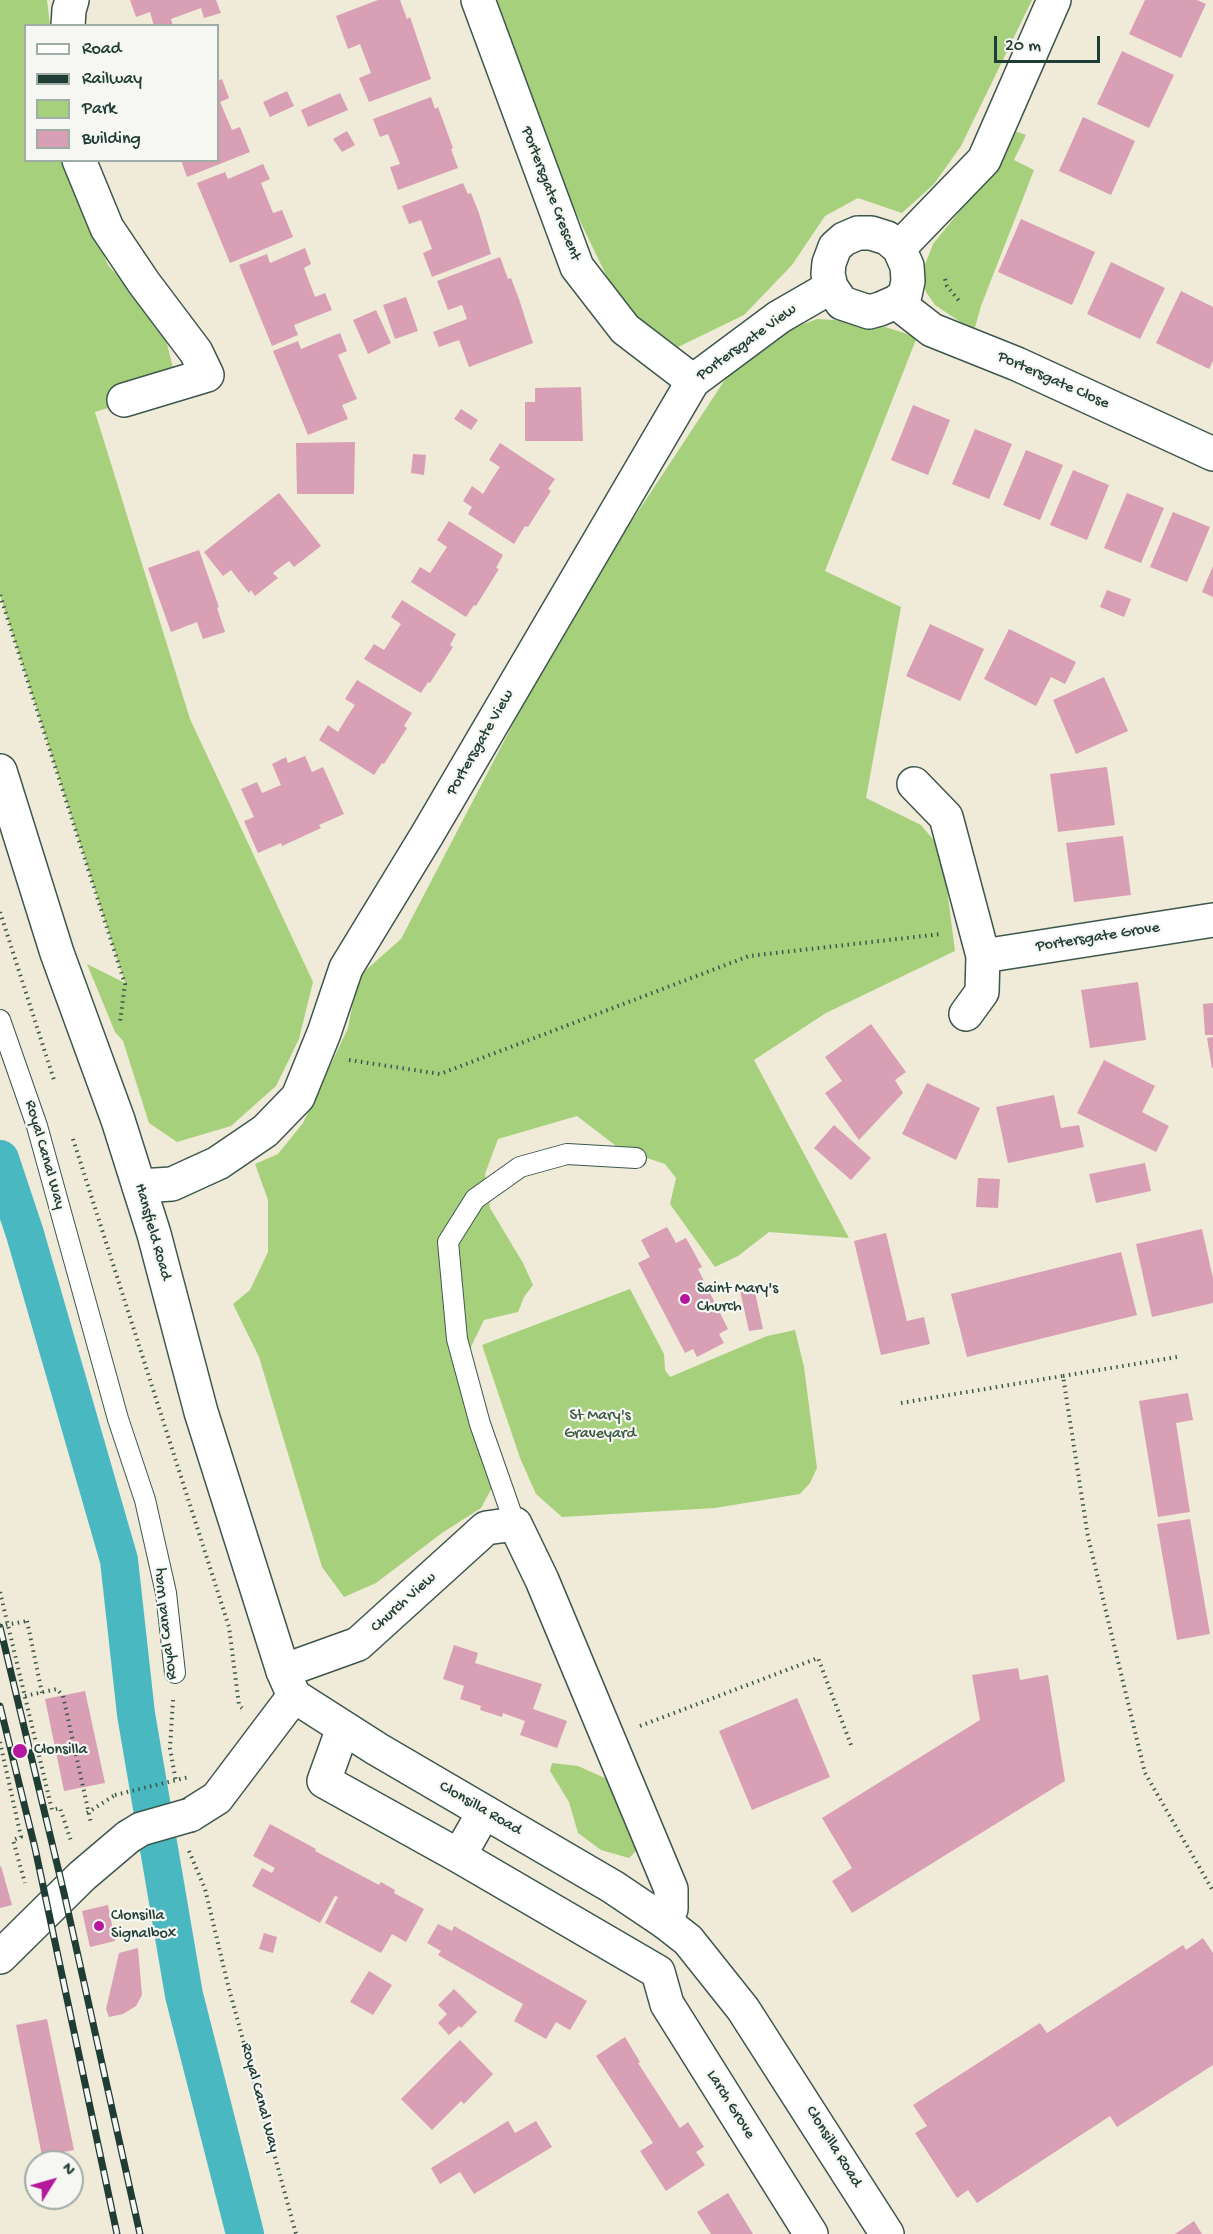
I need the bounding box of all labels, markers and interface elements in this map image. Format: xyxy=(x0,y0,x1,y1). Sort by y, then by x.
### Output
legend xyxy=(24,24,219,162)
scale bar xyxy=(997,24,1104,62)
text: 20 m xyxy=(1005,36,1041,57)
text: Road xyxy=(82,39,121,60)
text: Railway xyxy=(82,69,142,90)
text: Park xyxy=(82,99,116,120)
street label: Portersgate Crescent xyxy=(516,124,584,264)
text: Building xyxy=(82,129,141,150)
street label: Portersgate View xyxy=(693,300,801,386)
street label: Portersgate Close xyxy=(994,348,1112,414)
street label: Portersgate View xyxy=(443,687,519,799)
street label: Portersgate Grove xyxy=(1035,919,1161,957)
street label: Royal Canal Way xyxy=(19,1098,69,1212)
street label: Hansfield Road xyxy=(129,1181,175,1283)
place label: Saint Mary's Church xyxy=(697,1280,778,1318)
marker: Saint Mary's Church xyxy=(678,1292,692,1306)
park label: St Mary's Graveyard xyxy=(564,1407,636,1445)
street label: Royal Canal Way xyxy=(150,1567,182,1681)
street label: Church View xyxy=(367,1569,441,1637)
place label: Clonsilla xyxy=(34,1741,87,1761)
marker: Clonsilla xyxy=(11,1742,29,1760)
street label: Clonsilla Road xyxy=(435,1778,525,1840)
place label: Clonsilla Signalbox xyxy=(111,1907,176,1945)
marker: Clonsilla Signalbox xyxy=(92,1919,106,1933)
street label: Royal Canal Way xyxy=(235,2041,283,2155)
street label: Larch Grove xyxy=(701,2067,759,2143)
street label: Clonsilla Road xyxy=(800,2103,866,2191)
north arrow xyxy=(24,2150,84,2210)
text: N xyxy=(56,2160,78,2180)

